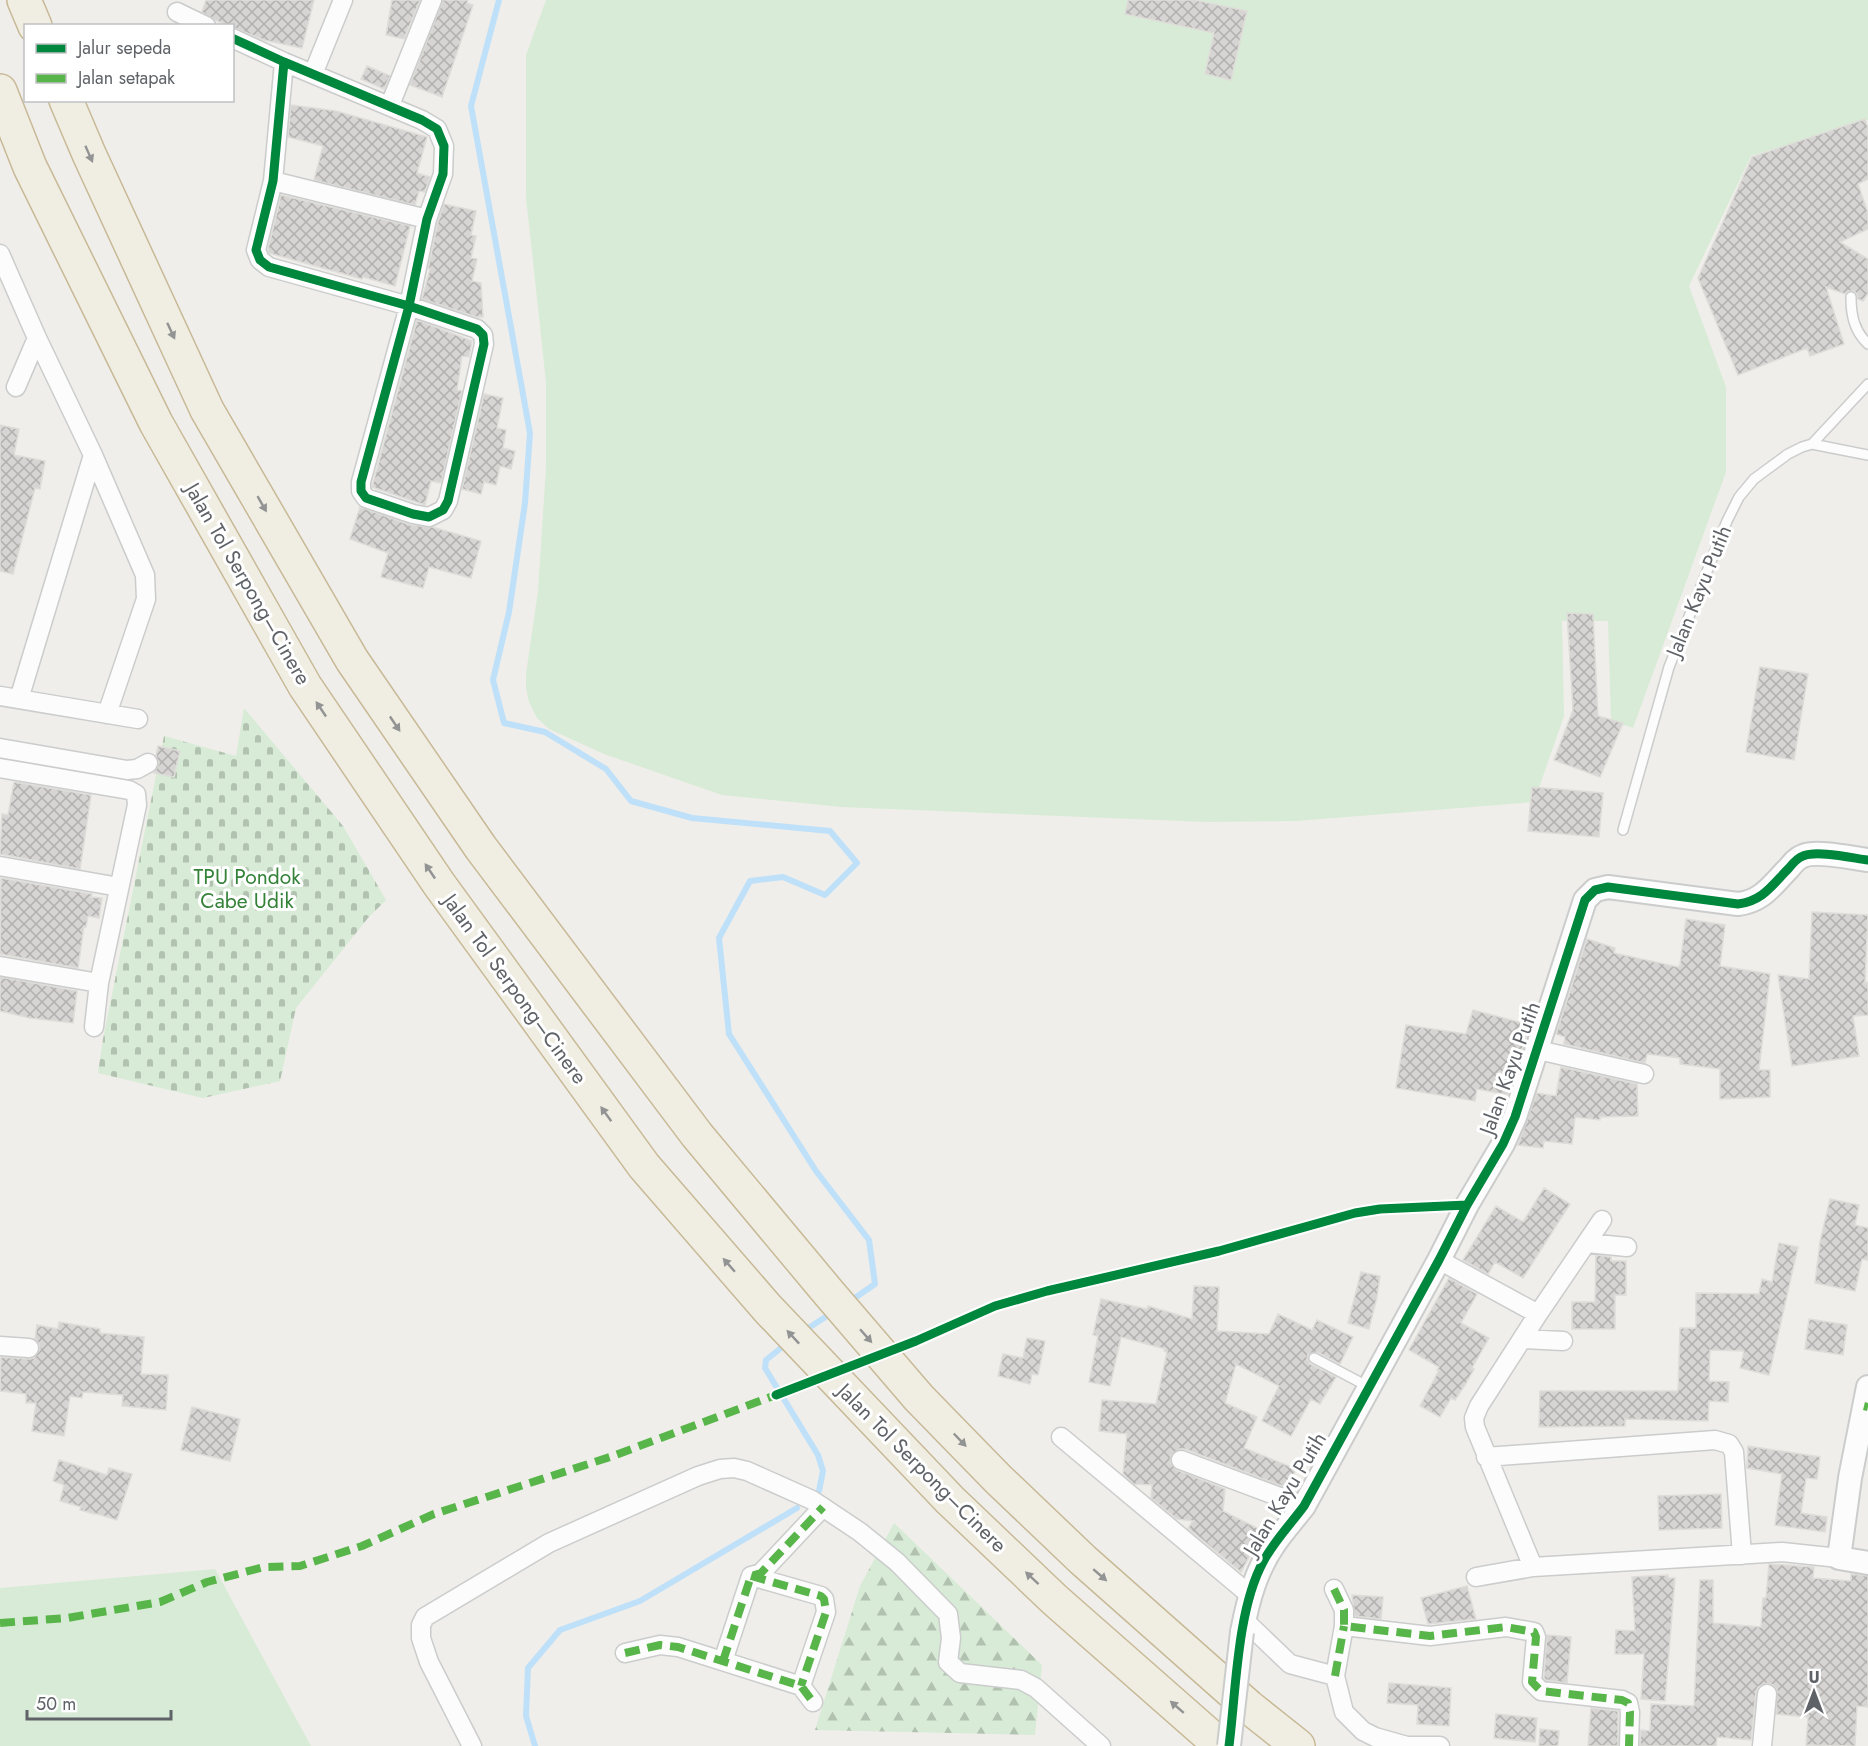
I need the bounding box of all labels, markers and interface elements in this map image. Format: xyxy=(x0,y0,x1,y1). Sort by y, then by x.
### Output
legend xyxy=(24,24,234,102)
text: Jalur sepeda xyxy=(76,35,171,61)
text: Jalan setapak xyxy=(76,65,175,91)
one-way arrow xyxy=(85,146,94,163)
one-way arrow xyxy=(167,323,176,340)
street label: Jalan Tol Serpong–Cinere xyxy=(176,475,318,691)
one-way arrow xyxy=(256,496,267,512)
street label: Jalan Kayu Putih xyxy=(1658,521,1739,664)
one-way arrow xyxy=(315,702,327,718)
one-way arrow xyxy=(389,716,401,732)
park label: TPU Pondok Cabe Udik xyxy=(194,862,301,916)
one-way arrow xyxy=(425,863,436,879)
street label: Jalan Tol Serpong–Cinere xyxy=(434,885,594,1090)
street label: Jalan Kayu Putih xyxy=(1471,997,1548,1141)
one-way arrow xyxy=(600,1106,612,1122)
one-way arrow xyxy=(723,1257,736,1273)
one-way arrow xyxy=(859,1328,872,1343)
one-way arrow xyxy=(787,1330,801,1344)
street label: Jalan Tol Serpong–Cinere xyxy=(828,1374,1014,1560)
street label: Jalan Kayu Putih xyxy=(1235,1427,1334,1564)
one-way arrow xyxy=(952,1432,966,1446)
one-way arrow xyxy=(1092,1568,1107,1581)
one-way arrow xyxy=(1025,1571,1039,1585)
north arrow xyxy=(1784,1662,1844,1722)
text: U xyxy=(1808,1666,1820,1689)
scale bar xyxy=(27,1683,171,1721)
text: 50 m xyxy=(36,1691,76,1717)
one-way arrow xyxy=(1170,1701,1185,1714)

